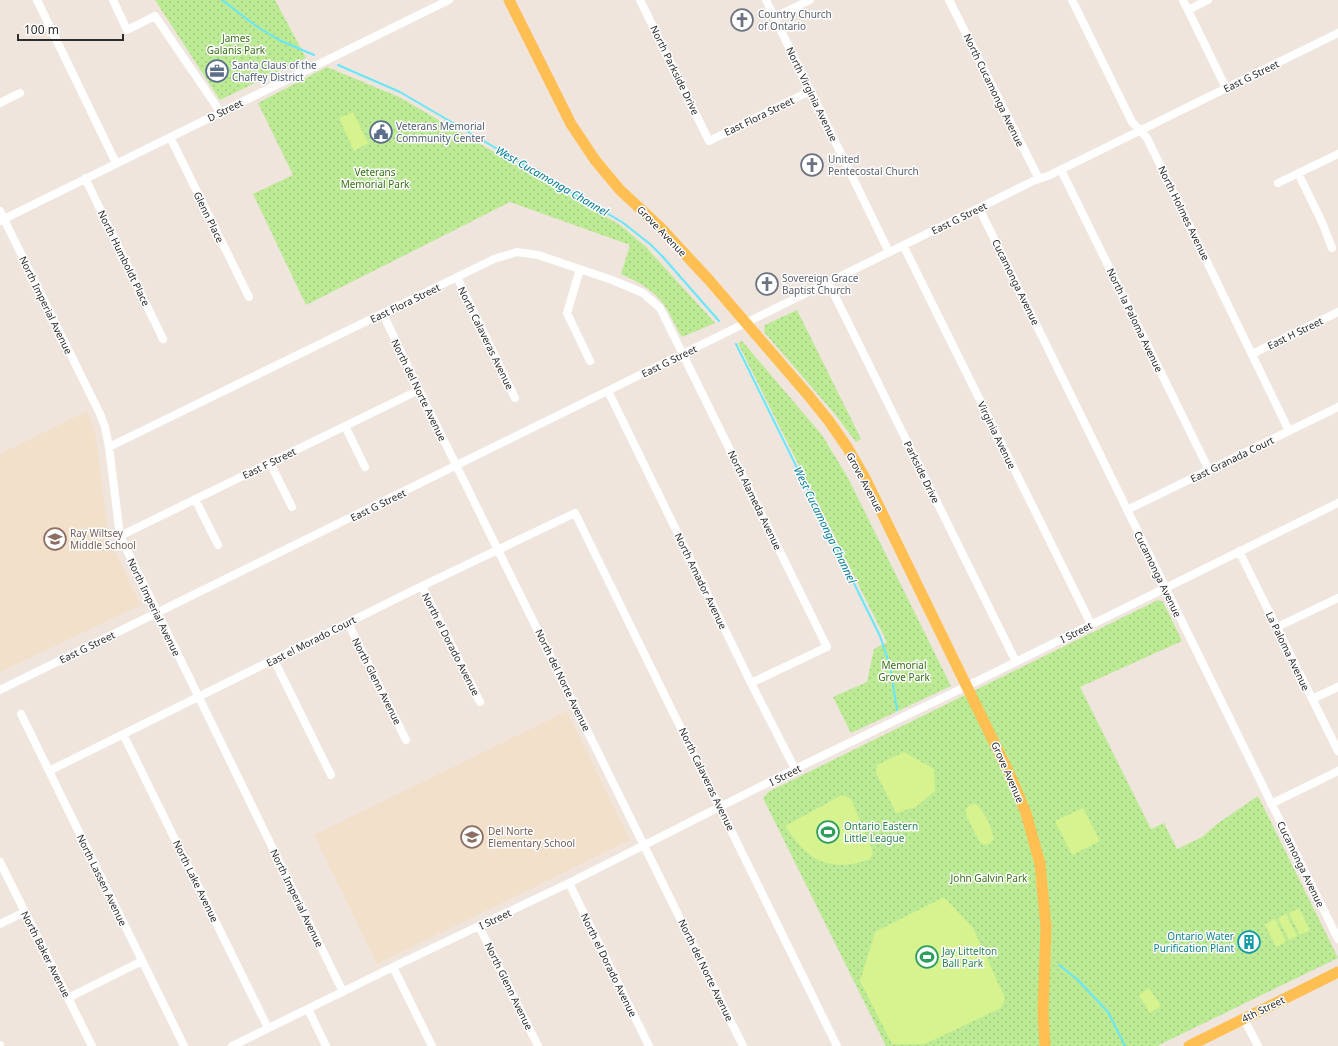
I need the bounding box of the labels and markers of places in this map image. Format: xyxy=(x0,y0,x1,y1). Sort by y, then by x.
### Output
church icon: Country Church of Ontario xyxy=(729,7,755,33)
place label: Country Church of Ontario xyxy=(758,7,832,33)
office icon: Santa Claus of the Chaffey District xyxy=(204,58,230,84)
place label: Santa Claus of the Chaffey District xyxy=(232,58,317,84)
public building icon: Veterans Memorial Community Center xyxy=(368,119,394,145)
place label: Veterans Memorial Community Center xyxy=(396,119,485,145)
church icon: United Pentecostal Church xyxy=(799,152,825,178)
place label: United Pentecostal Church xyxy=(828,152,919,178)
church icon: Sovereign Grace Baptist Church xyxy=(754,271,780,297)
place label: Sovereign Grace Baptist Church xyxy=(782,271,859,297)
school or university icon: Ray Wiltsey Middle School xyxy=(42,526,68,552)
place label: Ray Wiltsey Middle School xyxy=(70,526,136,552)
sports icon: Ontario Eastern Little League xyxy=(815,819,841,845)
place label: Ontario Eastern Little League xyxy=(844,819,918,845)
school or university icon: Del Norte Elementary School xyxy=(459,824,485,850)
place label: Del Norte Elementary School xyxy=(488,824,575,850)
place label: Ontario Water Purification Plant xyxy=(1154,929,1234,955)
building icon: Ontario Water Purification Plant xyxy=(1236,929,1262,955)
sports icon: Jay Littelton Ball Park xyxy=(914,944,940,970)
place label: Jay Littelton Ball Park xyxy=(941,944,997,970)

